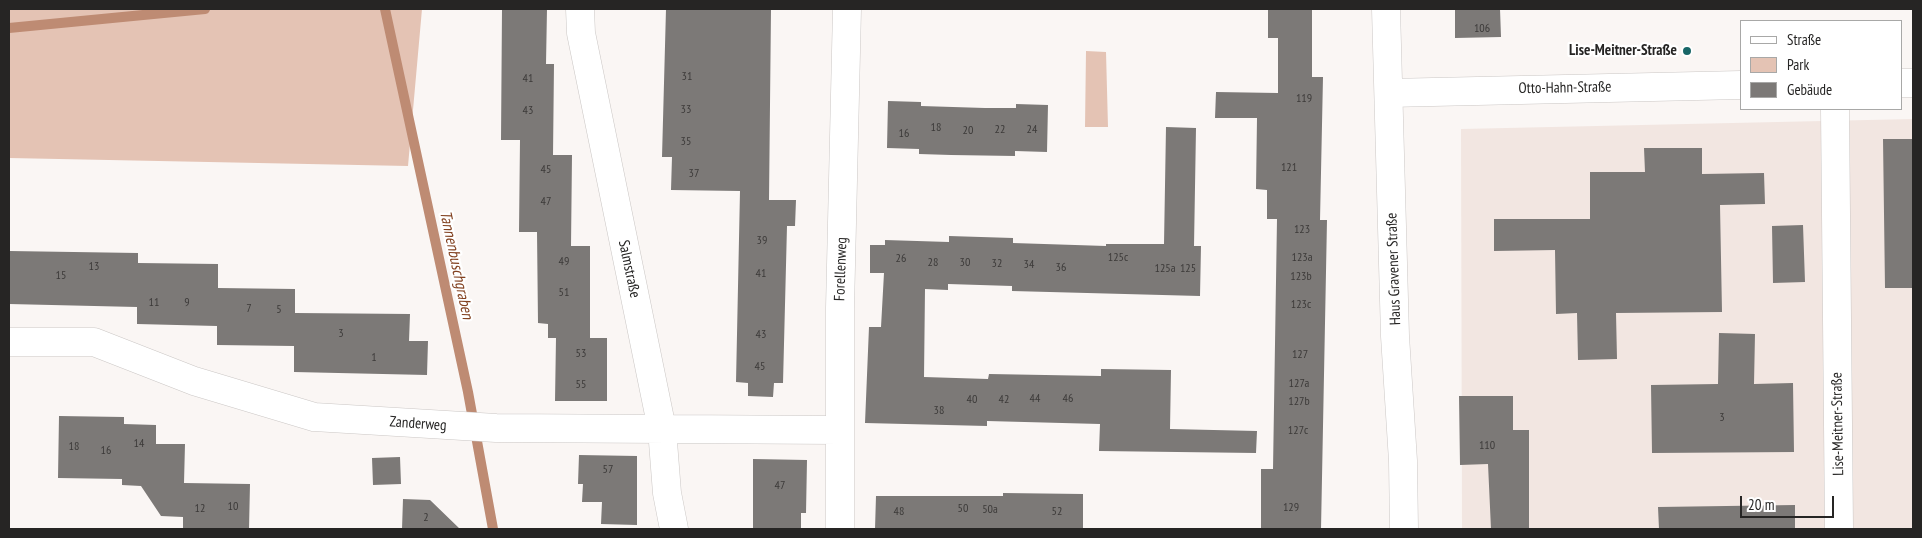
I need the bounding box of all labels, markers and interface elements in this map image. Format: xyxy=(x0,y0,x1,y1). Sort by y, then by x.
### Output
legend xyxy=(1740,20,1902,110)
house number: 106 xyxy=(1474,22,1490,36)
text: Straße xyxy=(1787,30,1821,49)
place label: Lise-Meitner-Straße xyxy=(1569,42,1677,60)
marker: Lise-Meitner-Straße xyxy=(1681,45,1693,57)
text: Park xyxy=(1787,55,1809,74)
house number: 31 xyxy=(682,70,692,84)
house number: 41 xyxy=(523,72,533,86)
street label: Otto-Hahn-Straße xyxy=(1518,78,1612,98)
text: Gebäude xyxy=(1787,80,1832,99)
house number: 119 xyxy=(1296,92,1312,106)
house number: 33 xyxy=(681,103,691,117)
house number: 43 xyxy=(523,104,533,118)
house number: 18 xyxy=(931,121,941,135)
house number: 22 xyxy=(995,123,1005,137)
house number: 24 xyxy=(1027,123,1037,137)
house number: 20 xyxy=(963,124,973,138)
house number: 16 xyxy=(899,127,909,141)
house number: 35 xyxy=(681,135,691,149)
house number: 121 xyxy=(1281,161,1297,175)
house number: 45 xyxy=(541,163,551,177)
house number: 37 xyxy=(689,167,699,181)
house number: 47 xyxy=(541,195,551,209)
water label: Tannenbuschgraben xyxy=(435,209,477,321)
street label: Haus Gravener Straße xyxy=(1383,212,1405,326)
house number: 123 xyxy=(1294,223,1310,237)
house number: 39 xyxy=(757,234,767,248)
street label: Forellenweg xyxy=(831,237,851,301)
street label: Salmstraße xyxy=(614,239,644,299)
house number: 125c xyxy=(1108,251,1128,265)
house number: 123a xyxy=(1292,251,1312,265)
house number: 26 xyxy=(896,252,906,266)
house number: 49 xyxy=(559,255,569,269)
house number: 28 xyxy=(928,256,938,270)
house number: 30 xyxy=(960,256,970,270)
house number: 32 xyxy=(992,257,1002,271)
house number: 34 xyxy=(1024,258,1034,272)
house number: 13 xyxy=(89,260,99,274)
house number: 36 xyxy=(1056,261,1066,275)
house number: 125a xyxy=(1155,262,1175,276)
house number: 125 xyxy=(1180,262,1196,276)
house number: 41 xyxy=(756,267,766,281)
house number: 15 xyxy=(56,269,66,283)
house number: 123b xyxy=(1290,270,1312,284)
house number: 51 xyxy=(559,286,569,300)
house number: 11 xyxy=(149,296,159,310)
house number: 9 xyxy=(184,296,190,310)
house number: 123c xyxy=(1291,298,1311,312)
house number: 7 xyxy=(246,302,252,316)
house number: 5 xyxy=(276,303,282,317)
house number: 3 xyxy=(338,327,344,341)
house number: 43 xyxy=(756,328,766,342)
house number: 53 xyxy=(576,347,586,361)
house number: 127 xyxy=(1292,348,1308,362)
house number: 1 xyxy=(371,351,377,365)
house number: 45 xyxy=(755,360,765,374)
street label: Lise-Meitner-Straße xyxy=(1828,372,1848,476)
house number: 127a xyxy=(1289,377,1309,391)
house number: 55 xyxy=(576,378,586,392)
house number: 44 xyxy=(1030,392,1040,406)
house number: 46 xyxy=(1063,392,1073,406)
house number: 40 xyxy=(967,393,977,407)
house number: 42 xyxy=(999,393,1009,407)
house number: 127b xyxy=(1288,395,1310,409)
house number: 38 xyxy=(934,404,944,418)
house number: 3 xyxy=(1719,411,1725,425)
street label: Zanderweg xyxy=(389,413,447,435)
house number: 127c xyxy=(1288,424,1308,438)
house number: 14 xyxy=(134,437,144,451)
house number: 110 xyxy=(1479,439,1495,453)
house number: 18 xyxy=(69,440,79,454)
house number: 16 xyxy=(101,444,111,458)
house number: 57 xyxy=(603,463,613,477)
house number: 47 xyxy=(775,479,785,493)
scale bar xyxy=(1742,486,1836,518)
text: 20 m xyxy=(1748,495,1774,514)
house number: 10 xyxy=(228,500,238,514)
house number: 129 xyxy=(1283,501,1299,515)
house number: 12 xyxy=(195,502,205,516)
house number: 50 xyxy=(958,502,968,516)
house number: 50a xyxy=(982,503,998,517)
house number: 48 xyxy=(894,505,904,519)
house number: 52 xyxy=(1052,505,1062,519)
house number: 2 xyxy=(423,511,429,525)

